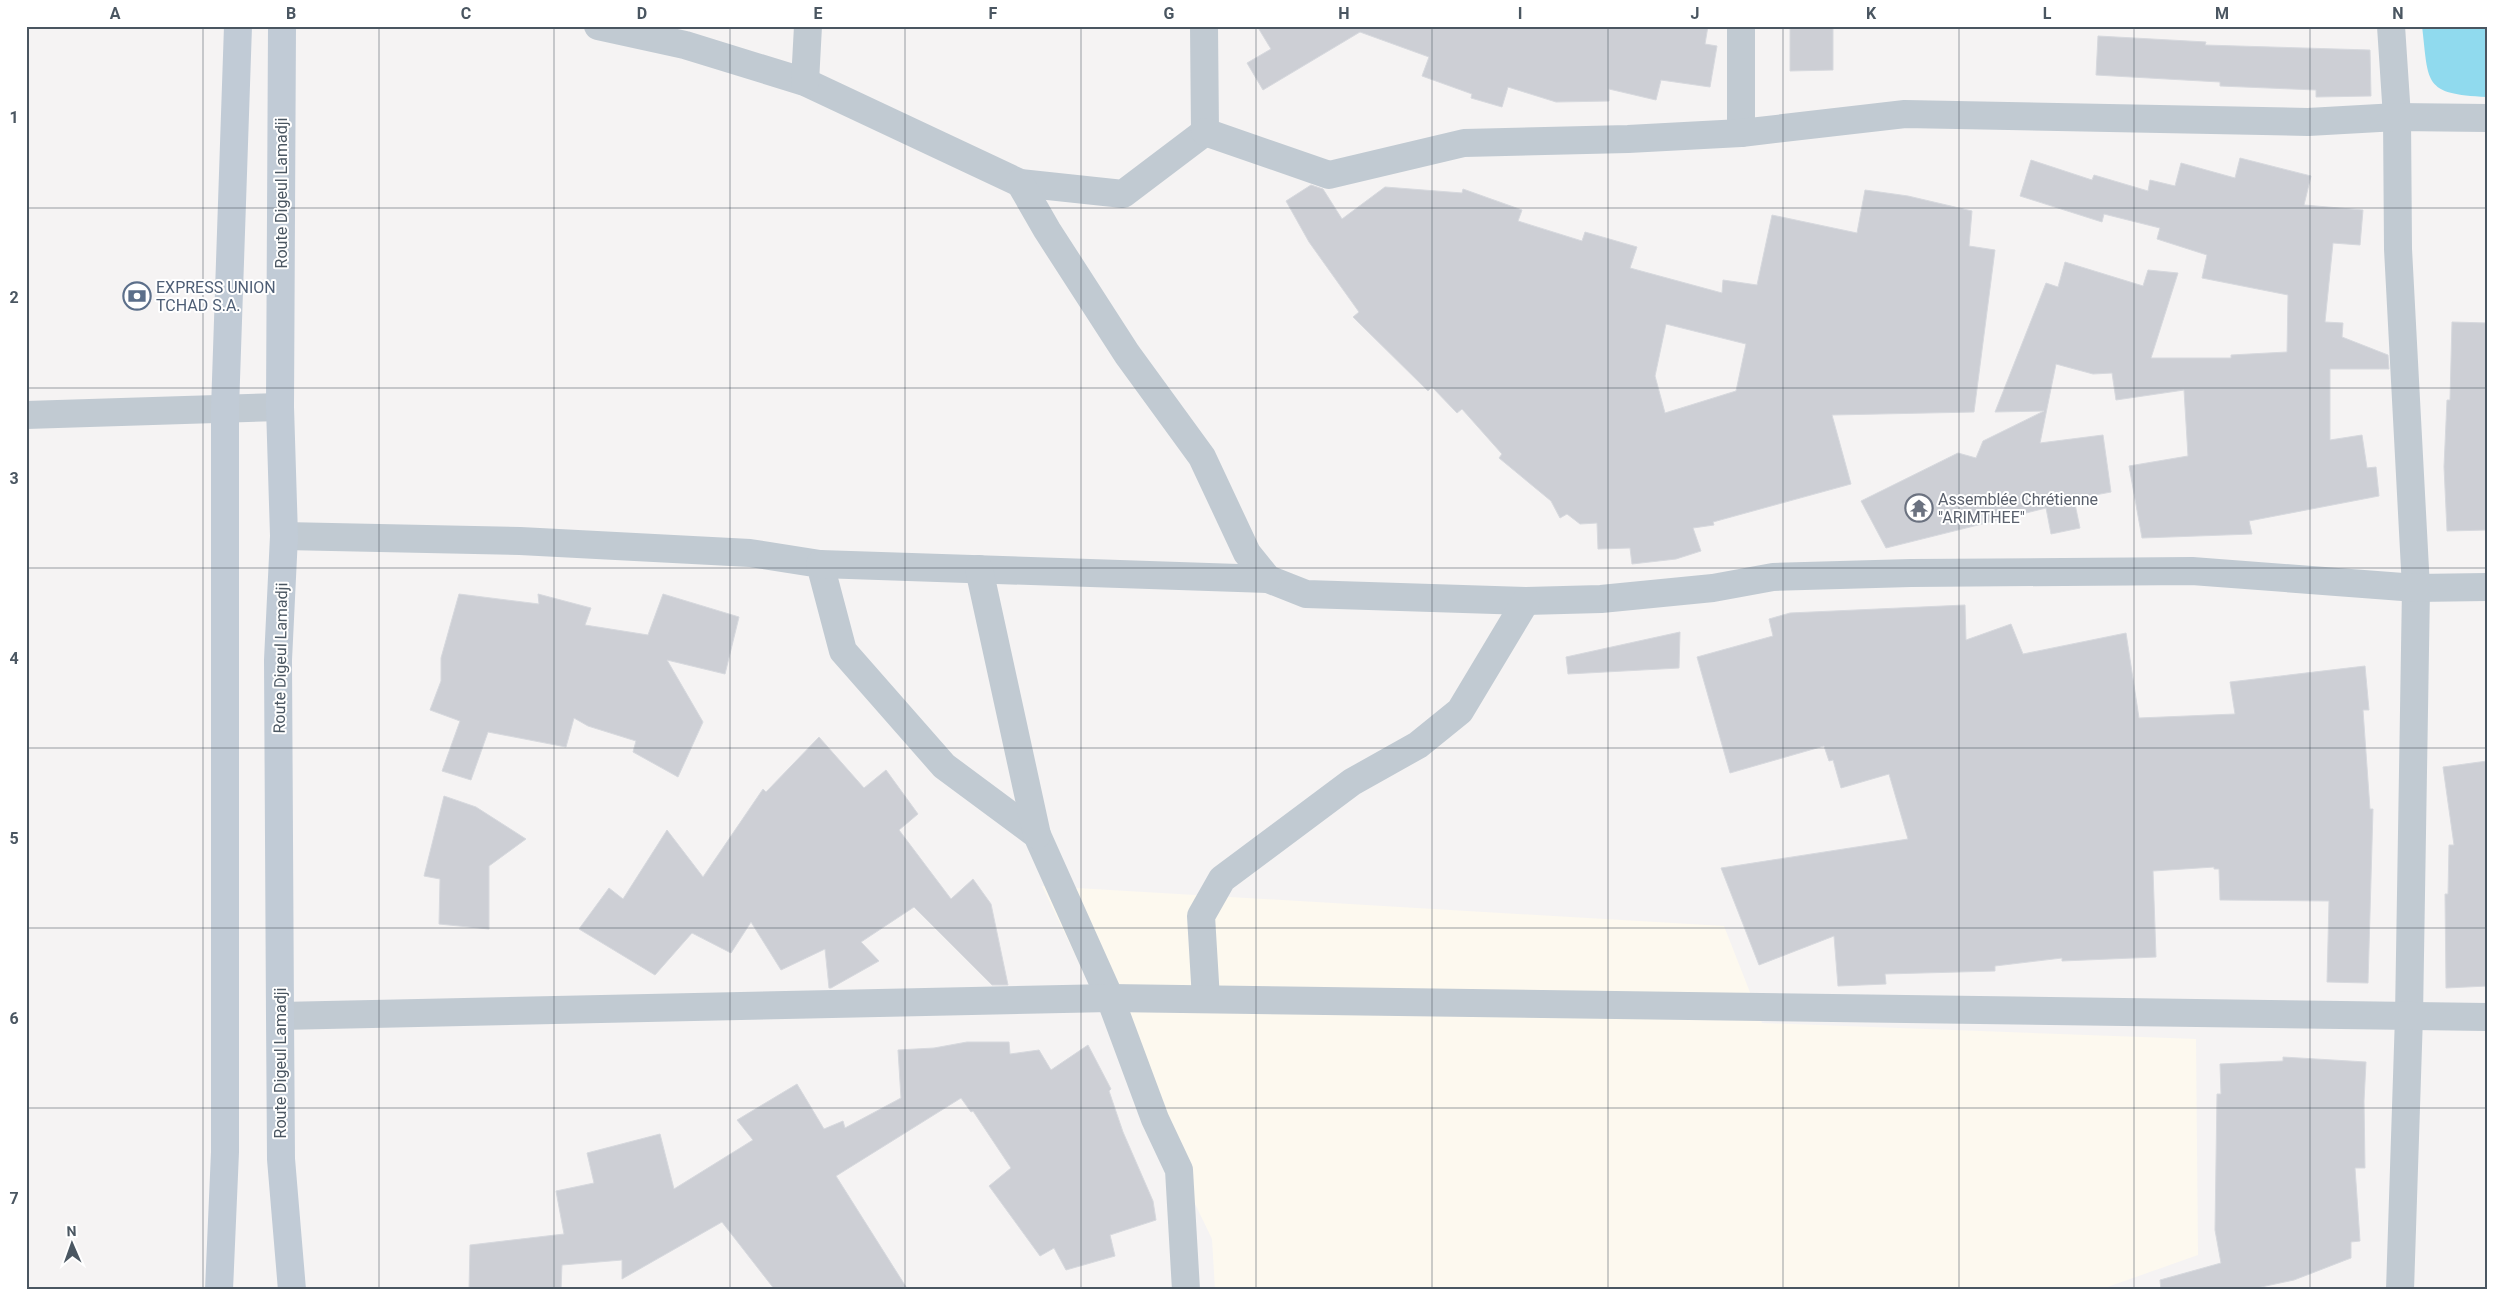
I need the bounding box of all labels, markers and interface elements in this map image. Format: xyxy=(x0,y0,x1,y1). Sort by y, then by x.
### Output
text: A xyxy=(110,4,121,23)
text: B xyxy=(286,4,296,23)
text: C xyxy=(461,4,471,23)
text: D xyxy=(637,4,647,23)
text: E xyxy=(814,4,823,23)
text: F xyxy=(989,4,998,23)
text: G xyxy=(1164,4,1175,23)
text: H xyxy=(1338,4,1350,23)
text: I xyxy=(1518,4,1522,23)
text: J xyxy=(1691,4,1699,23)
text: K xyxy=(1866,4,1877,23)
text: L xyxy=(2043,4,2052,23)
text: M xyxy=(2215,4,2229,23)
text: N xyxy=(2392,4,2404,23)
text: 1 xyxy=(9,108,19,127)
street label: Route Digeul Lamadji xyxy=(272,118,291,268)
place label: EXPRESS UNION TCHAD S.A. xyxy=(156,278,276,315)
bank icon: EXPRESS UNION TCHAD S.A. xyxy=(122,281,152,311)
text: 2 xyxy=(9,288,19,307)
text: 3 xyxy=(9,469,19,488)
place label: Assemblée Chrétienne "ARIMTHEE" xyxy=(1938,490,2098,527)
temple icon: Assemblée Chrétienne "ARIMTHEE" xyxy=(1904,493,1934,523)
street label: Route Digeul Lamadji xyxy=(270,582,291,734)
text: 4 xyxy=(9,649,19,668)
text: 5 xyxy=(9,829,19,848)
street label: Route Digeul Lamadji xyxy=(271,988,290,1138)
text: 6 xyxy=(9,1009,19,1028)
text: 7 xyxy=(9,1189,19,1208)
north arrow xyxy=(48,1218,98,1268)
text: N xyxy=(66,1223,77,1239)

